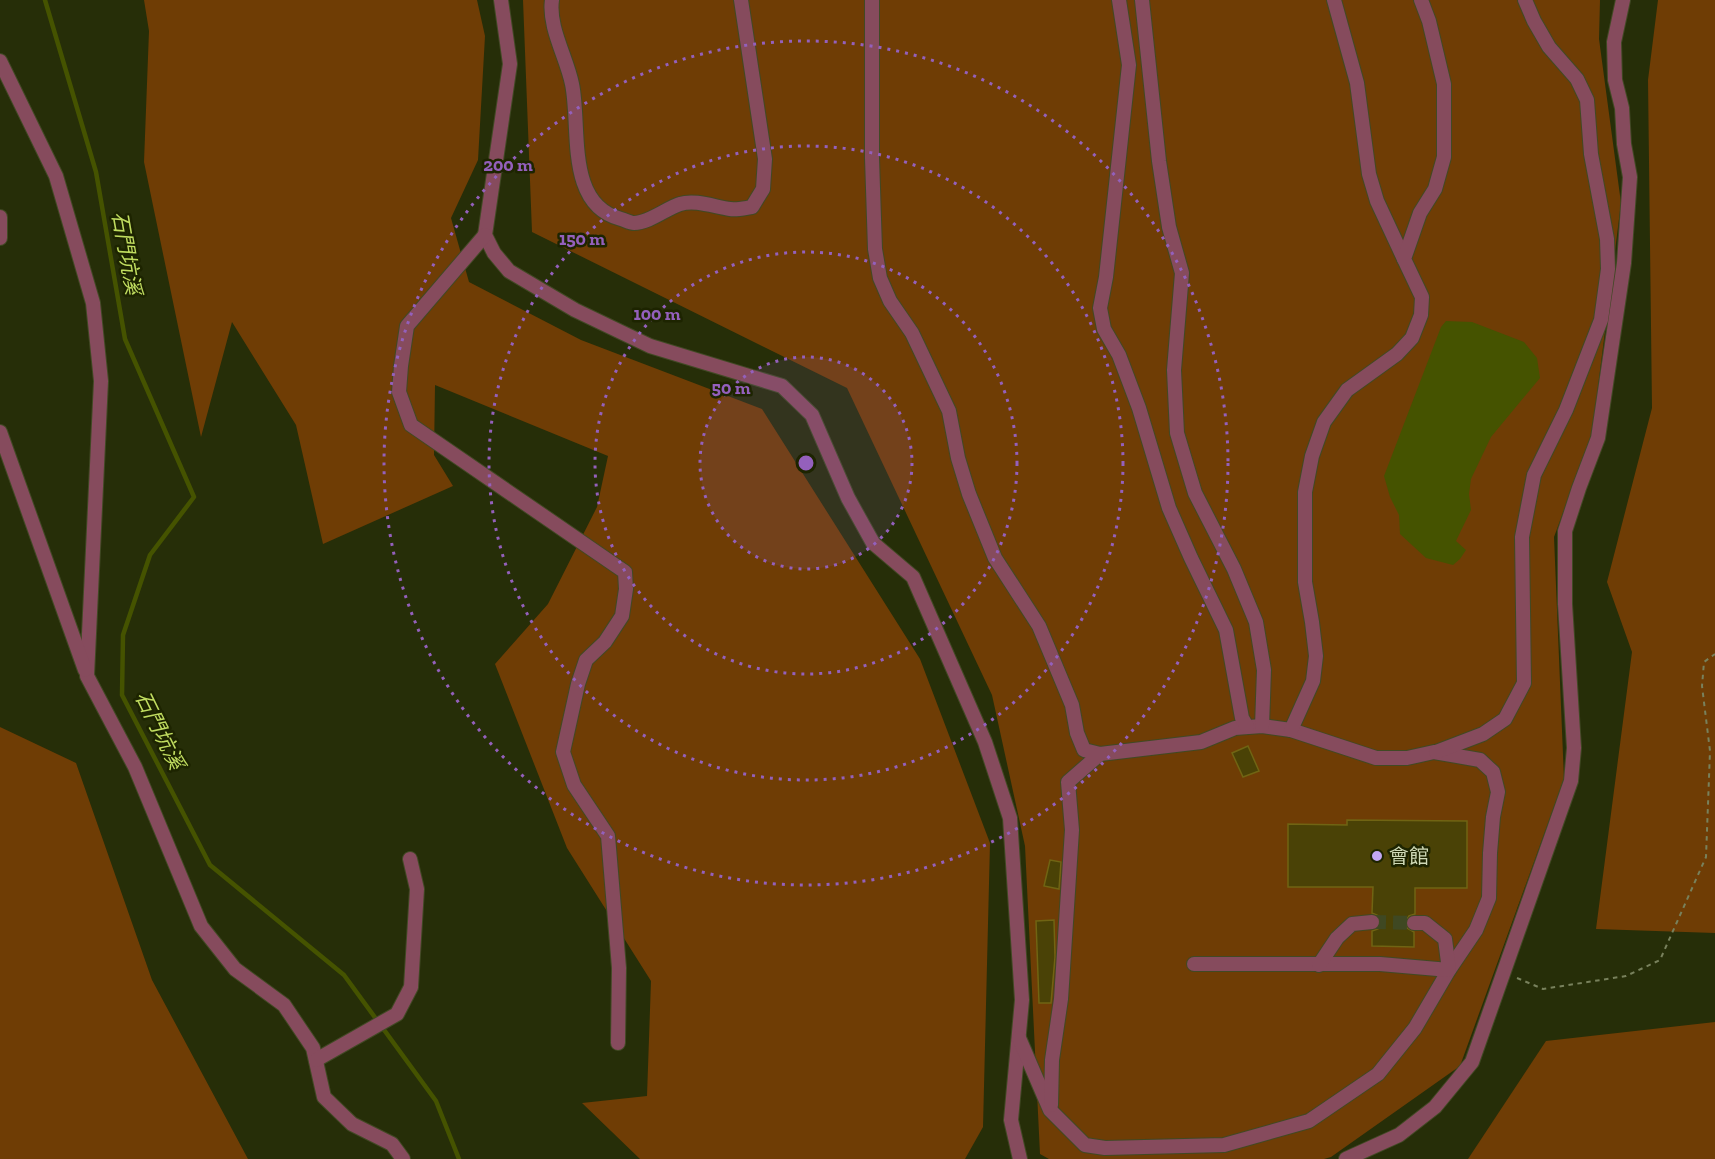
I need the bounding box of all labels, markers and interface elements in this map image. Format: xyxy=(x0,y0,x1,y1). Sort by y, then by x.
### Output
text: 200 m xyxy=(483,154,533,176)
water label: 石門坑溪 xyxy=(107,209,147,299)
text: 150 m xyxy=(559,228,605,250)
text: 100 m xyxy=(633,303,681,325)
text: 50 m xyxy=(712,377,751,399)
centre of rings xyxy=(796,453,816,473)
water label: 石門坑溪 xyxy=(130,687,191,776)
place label: 會館 xyxy=(1389,844,1429,868)
marker: 會館 xyxy=(1370,849,1384,863)

